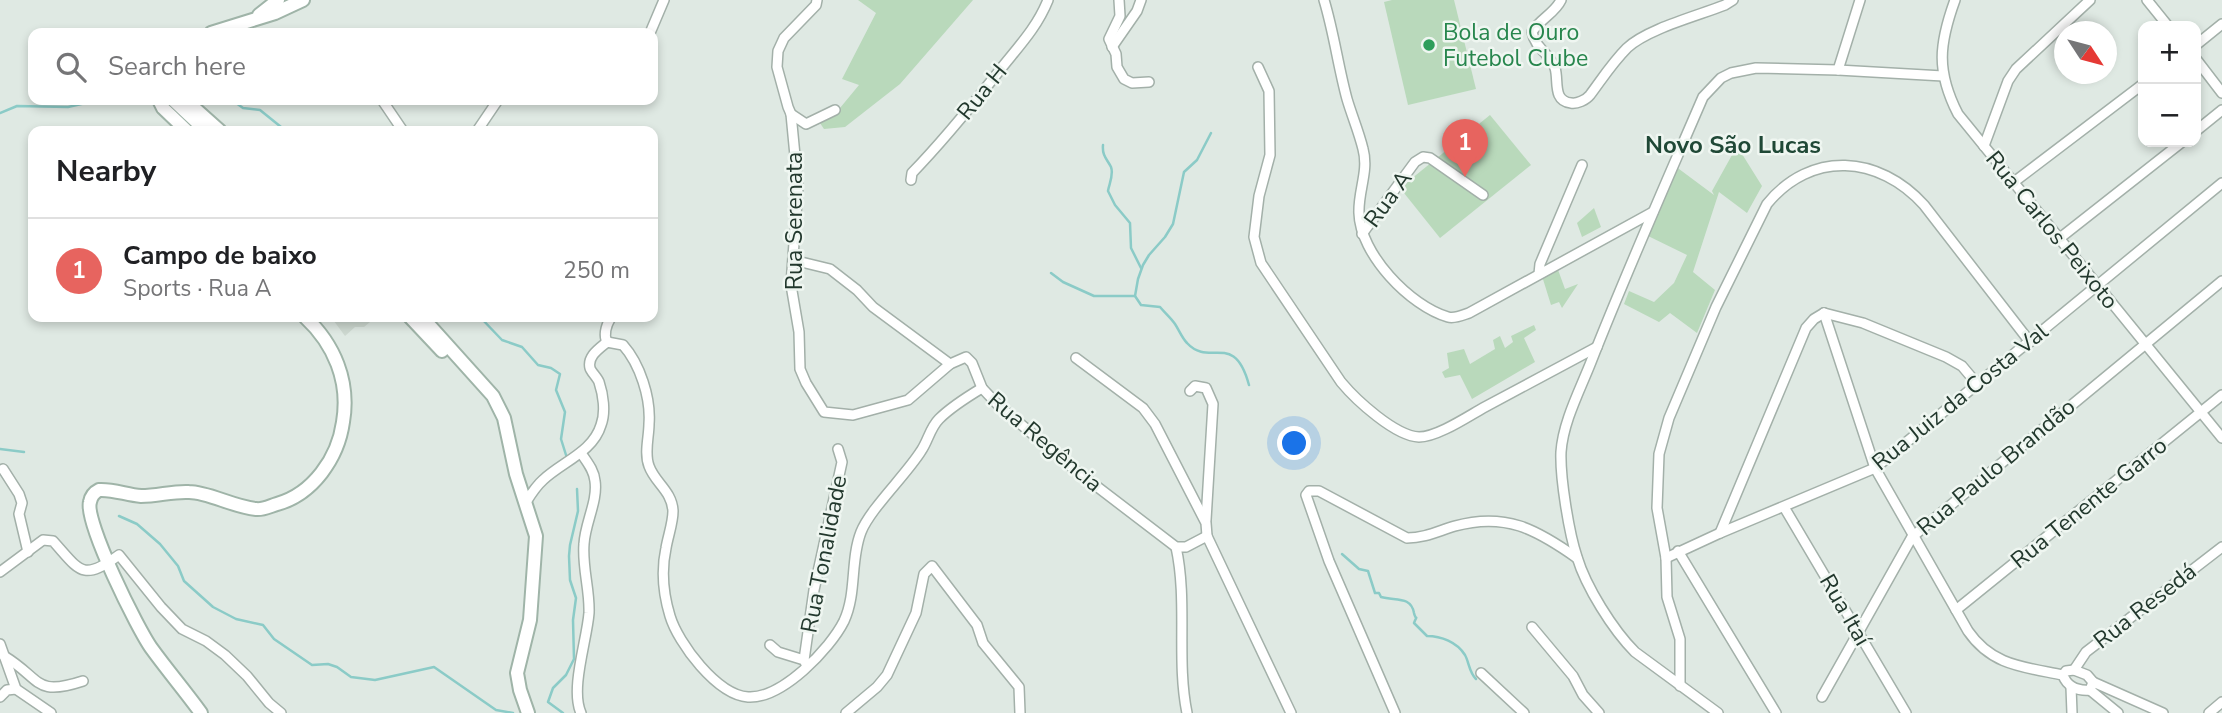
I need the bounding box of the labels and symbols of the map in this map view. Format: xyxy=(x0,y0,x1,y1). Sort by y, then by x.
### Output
place label: Bola de Ouro Futebol Clube xyxy=(1443,17,1588,74)
north arrow xyxy=(2054,21,2117,84)
marker: Bola de Ouro Futebol Clube xyxy=(1421,37,1437,53)
street label: Rua H xyxy=(950,57,1014,127)
pin: 1 xyxy=(1442,119,1488,177)
district label: Novo São Lucas xyxy=(1645,129,1821,161)
street label: Rua Carlos Peixoto xyxy=(1979,144,2125,316)
street label: Rua Serenata xyxy=(779,152,810,290)
street label: Rua A xyxy=(1357,164,1419,234)
street label: Rua Juiz da Costa Val xyxy=(1865,316,2055,478)
street label: Rua Regência xyxy=(981,385,1109,499)
street label: Rua Paulo Brandão xyxy=(1910,391,2082,543)
your location xyxy=(1277,426,1311,460)
street label: Rua Tenente Garro xyxy=(2004,430,2174,576)
street label: Rua Tonalidade xyxy=(794,473,854,635)
street label: Rua Resedá xyxy=(2087,556,2203,656)
street label: Rua Itaí xyxy=(1812,569,1879,653)

